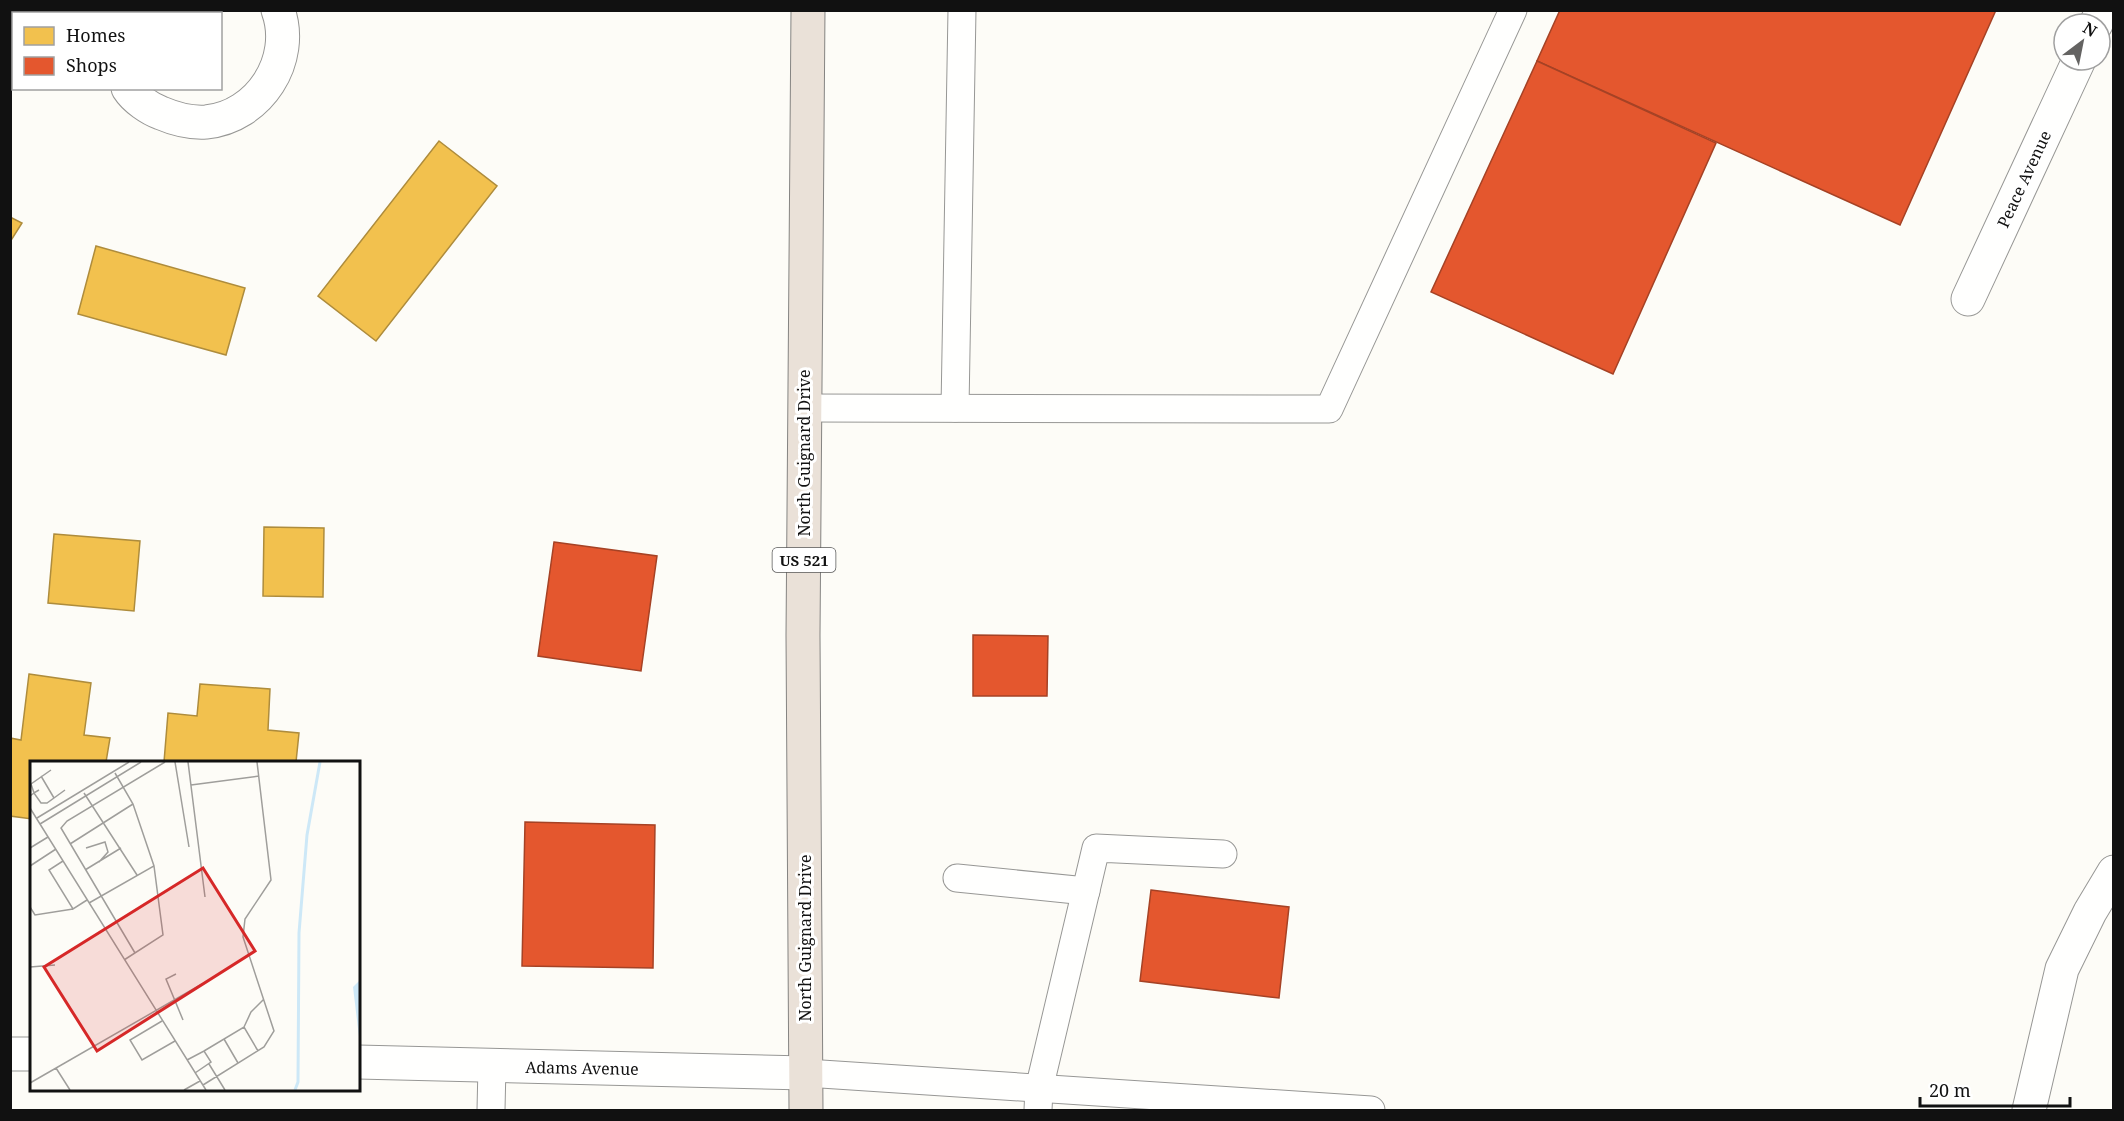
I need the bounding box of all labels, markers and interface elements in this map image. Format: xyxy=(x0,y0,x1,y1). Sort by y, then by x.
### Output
legend xyxy=(12,12,222,90)
north arrow xyxy=(2052,12,2112,72)
text: N xyxy=(2079,17,2101,42)
text: Homes xyxy=(66,23,125,47)
text: Shops xyxy=(66,53,117,77)
street label: Peace Avenue xyxy=(1992,127,2056,231)
street label: North Guignard Drive xyxy=(793,369,815,537)
road number: US 521 xyxy=(772,548,836,572)
inset map xyxy=(30,761,360,1091)
street label: North Guignard Drive xyxy=(794,854,816,1022)
street label: Adams Avenue xyxy=(525,1056,639,1080)
scale bar xyxy=(1920,1070,2070,1108)
text: 20 m xyxy=(1929,1078,1971,1102)

